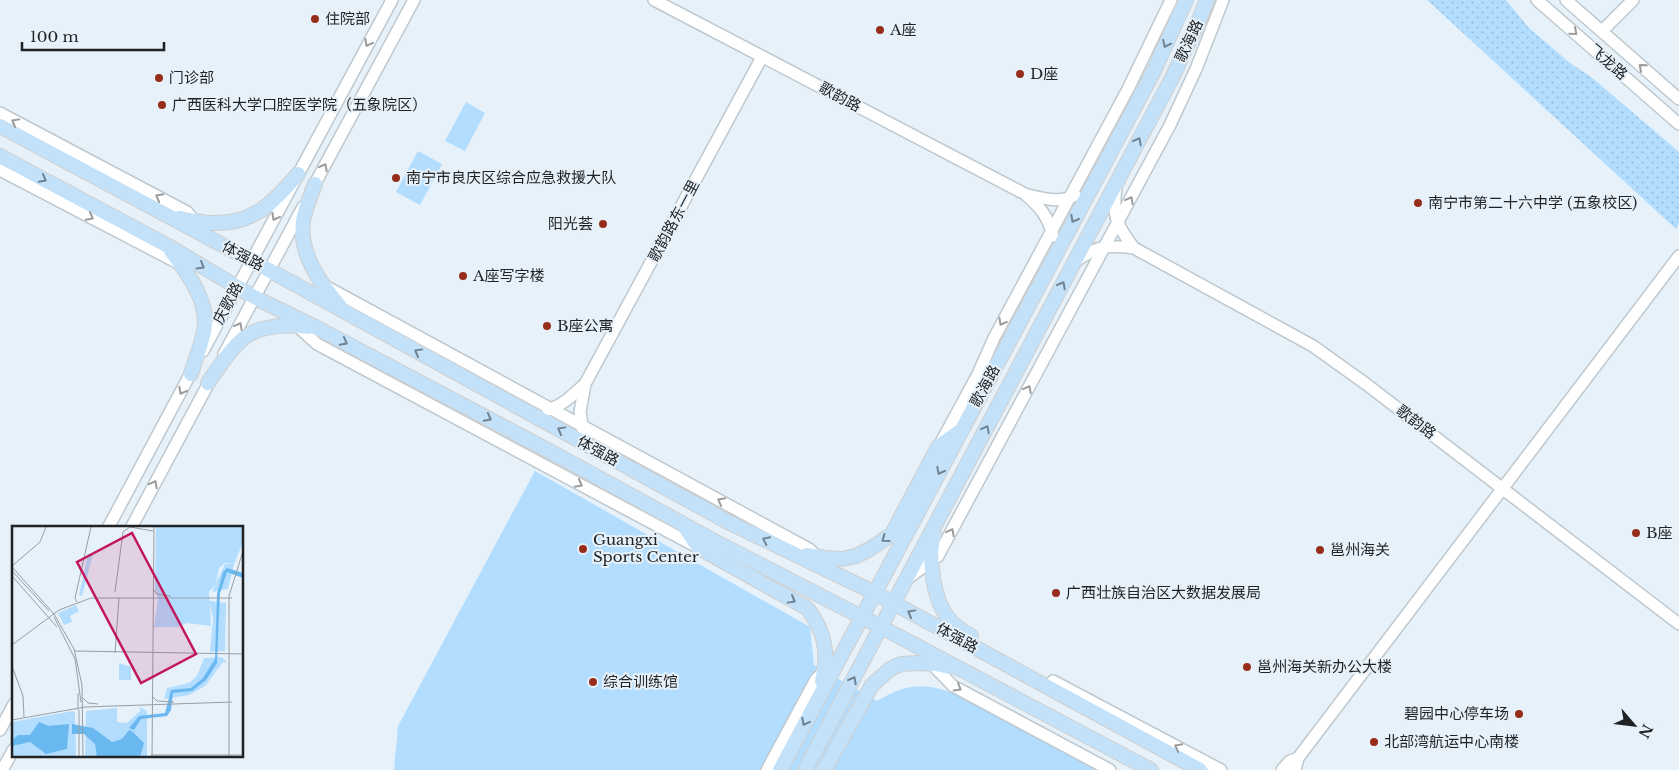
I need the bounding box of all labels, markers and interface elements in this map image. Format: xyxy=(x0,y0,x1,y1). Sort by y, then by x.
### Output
place label: 住院部 xyxy=(325,9,370,28)
marker: 住院部 xyxy=(309,13,321,25)
street label: 歌海路 xyxy=(1170,16,1207,65)
scale bar xyxy=(22,20,165,52)
place label: A座 xyxy=(889,20,917,39)
marker: A座 xyxy=(874,24,886,36)
one-way arrow xyxy=(1568,26,1577,35)
text: 100 m xyxy=(30,27,79,46)
one-way arrow xyxy=(365,38,375,47)
one-way arrow xyxy=(1162,39,1172,48)
street label: 飞龙路 xyxy=(1585,40,1632,84)
one-way arrow xyxy=(1639,63,1648,72)
place label: D座 xyxy=(1030,64,1058,83)
place label: 门诊部 xyxy=(169,68,214,87)
marker: D座 xyxy=(1014,68,1026,80)
marker: 门诊部 xyxy=(153,72,165,84)
street label: 歌韵路 xyxy=(816,78,865,116)
place label: 广西医科大学口腔医学院（五象院区） xyxy=(172,95,427,114)
marker: 广西医科大学口腔医学院（五象院区） xyxy=(156,99,168,111)
one-way arrow xyxy=(12,118,21,128)
one-way arrow xyxy=(1132,138,1142,147)
one-way arrow xyxy=(318,163,328,172)
place label: 南宁市良庆区综合应急救援大队 xyxy=(406,168,616,187)
marker: 南宁市良庆区综合应急救援大队 xyxy=(390,172,402,184)
one-way arrow xyxy=(38,173,47,183)
street label: 歌韵路东一里 xyxy=(644,177,703,265)
one-way arrow xyxy=(155,193,164,203)
place label: 南宁市第二十六中学 (五象校区) xyxy=(1428,193,1637,212)
one-way arrow xyxy=(1124,196,1134,205)
marker: 南宁市第二十六中学 (五象校区) xyxy=(1412,197,1424,209)
one-way arrow xyxy=(84,211,93,221)
one-way arrow xyxy=(271,212,281,221)
place label: 阳光荟 xyxy=(548,214,593,233)
one-way arrow xyxy=(1070,214,1080,223)
marker: 阳光荟 xyxy=(597,218,609,230)
street label: 体强路 xyxy=(219,237,268,275)
one-way arrow xyxy=(195,259,204,269)
place label: A座写字楼 xyxy=(472,266,545,285)
marker: A座写字楼 xyxy=(457,270,469,282)
street label: 庆歌路 xyxy=(209,278,247,327)
one-way arrow xyxy=(1055,281,1065,290)
place label: B座公寓 xyxy=(557,316,614,335)
one-way arrow xyxy=(999,317,1009,326)
marker: B座公寓 xyxy=(541,320,553,332)
one-way arrow xyxy=(233,322,243,331)
one-way arrow xyxy=(339,336,348,346)
one-way arrow xyxy=(415,348,424,358)
street label: 歌海路 xyxy=(966,361,1004,410)
one-way arrow xyxy=(1022,385,1032,394)
one-way arrow xyxy=(178,386,188,395)
street label: 歌韵路 xyxy=(1393,400,1440,443)
one-way arrow xyxy=(482,412,491,422)
one-way arrow xyxy=(980,425,990,434)
one-way arrow xyxy=(557,427,566,437)
street label: 体强路 xyxy=(574,431,623,470)
one-way arrow xyxy=(936,465,946,474)
one-way arrow xyxy=(573,478,582,488)
one-way arrow xyxy=(148,481,158,490)
one-way arrow xyxy=(717,497,726,507)
place label: B座 xyxy=(1646,523,1673,542)
inset map xyxy=(12,526,244,758)
marker: B座 xyxy=(1630,527,1642,539)
one-way arrow xyxy=(944,528,954,537)
place label: Guangxi Sports Center xyxy=(593,530,700,566)
one-way arrow xyxy=(881,533,891,542)
one-way arrow xyxy=(762,536,771,547)
place label: 邕州海关 xyxy=(1330,540,1390,559)
marker: Guangxi Sports Center xyxy=(577,543,589,555)
marker: 邕州海关 xyxy=(1314,544,1326,556)
place label: 广西壮族自治区大数据发展局 xyxy=(1066,583,1261,602)
marker: 广西壮族自治区大数据发展局 xyxy=(1050,587,1062,599)
one-way arrow xyxy=(787,593,796,603)
one-way arrow xyxy=(907,609,916,619)
street label: 体强路 xyxy=(933,618,982,657)
place label: 邕州海关新办公大楼 xyxy=(1257,657,1392,676)
marker: 邕州海关新办公大楼 xyxy=(1241,661,1253,673)
place label: 综合训练馆 xyxy=(603,672,678,691)
marker: 综合训练馆 xyxy=(587,676,599,688)
one-way arrow xyxy=(846,677,856,686)
one-way arrow xyxy=(953,681,962,691)
north arrow xyxy=(1609,700,1659,750)
place label: 碧园中心停车场 xyxy=(1404,704,1509,723)
marker: 碧园中心停车场 xyxy=(1513,708,1525,720)
one-way arrow xyxy=(801,717,811,726)
text: N xyxy=(1634,721,1657,741)
place label: 北部湾航运中心南楼 xyxy=(1384,732,1519,751)
marker: 北部湾航运中心南楼 xyxy=(1368,736,1380,748)
one-way arrow xyxy=(1174,743,1183,753)

